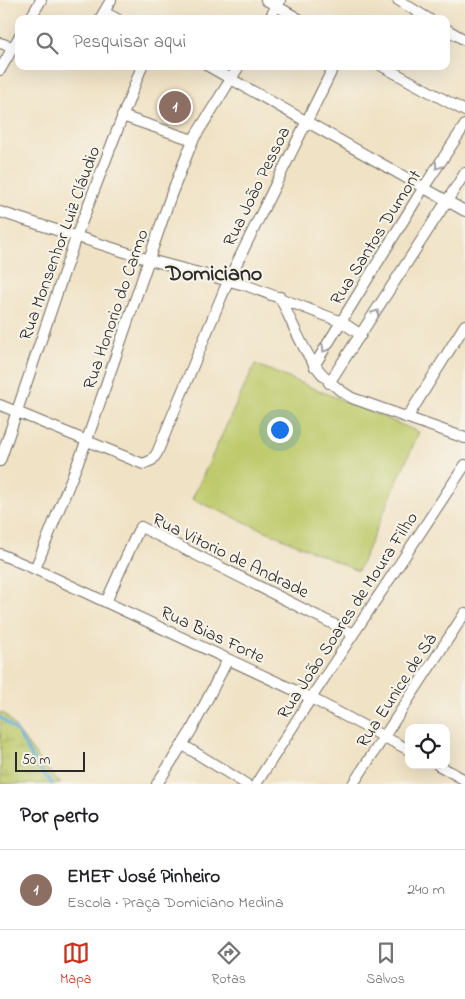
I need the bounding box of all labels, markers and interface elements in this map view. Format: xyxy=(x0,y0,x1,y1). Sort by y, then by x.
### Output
search box xyxy=(15,15,450,70)
icon: search xyxy=(33,29,61,57)
text: Pesquisar aqui xyxy=(73,29,186,56)
pin: 1 xyxy=(159,88,191,126)
street label: Rua João Pessoa xyxy=(218,123,298,251)
street label: Rua Monsenhor Luiz Cláudio xyxy=(14,143,108,344)
one-way arrow xyxy=(435,160,444,169)
street label: Rua Santos Dumont xyxy=(325,165,429,311)
street label: Rua Honorio do Carmo xyxy=(77,226,156,393)
district label: Domiciano xyxy=(165,259,262,291)
one-way arrow xyxy=(369,309,379,318)
one-way arrow xyxy=(322,343,331,352)
your location xyxy=(267,417,293,443)
street label: Rua João Soares de Moura Filho xyxy=(272,507,426,725)
street label: Rua Vitorio de Andrade xyxy=(147,508,314,606)
street label: Rua Bias Forte xyxy=(156,600,269,672)
street label: Rua Eunice de Sá xyxy=(351,629,444,753)
map controls xyxy=(405,724,450,769)
button: locate xyxy=(405,724,450,769)
scale bar xyxy=(15,749,85,772)
text: 50 m xyxy=(22,750,50,771)
text: Por perto xyxy=(20,802,99,832)
text: EMEF José Pinheiro xyxy=(67,864,220,891)
text: 1 xyxy=(33,878,39,902)
text: 240 m xyxy=(407,878,445,902)
text: Escola · Praça Domiciano Medina xyxy=(67,891,284,915)
tab: Mapa xyxy=(60,939,91,990)
tab: Rotas xyxy=(212,939,246,990)
tab: Salvos xyxy=(366,939,405,990)

